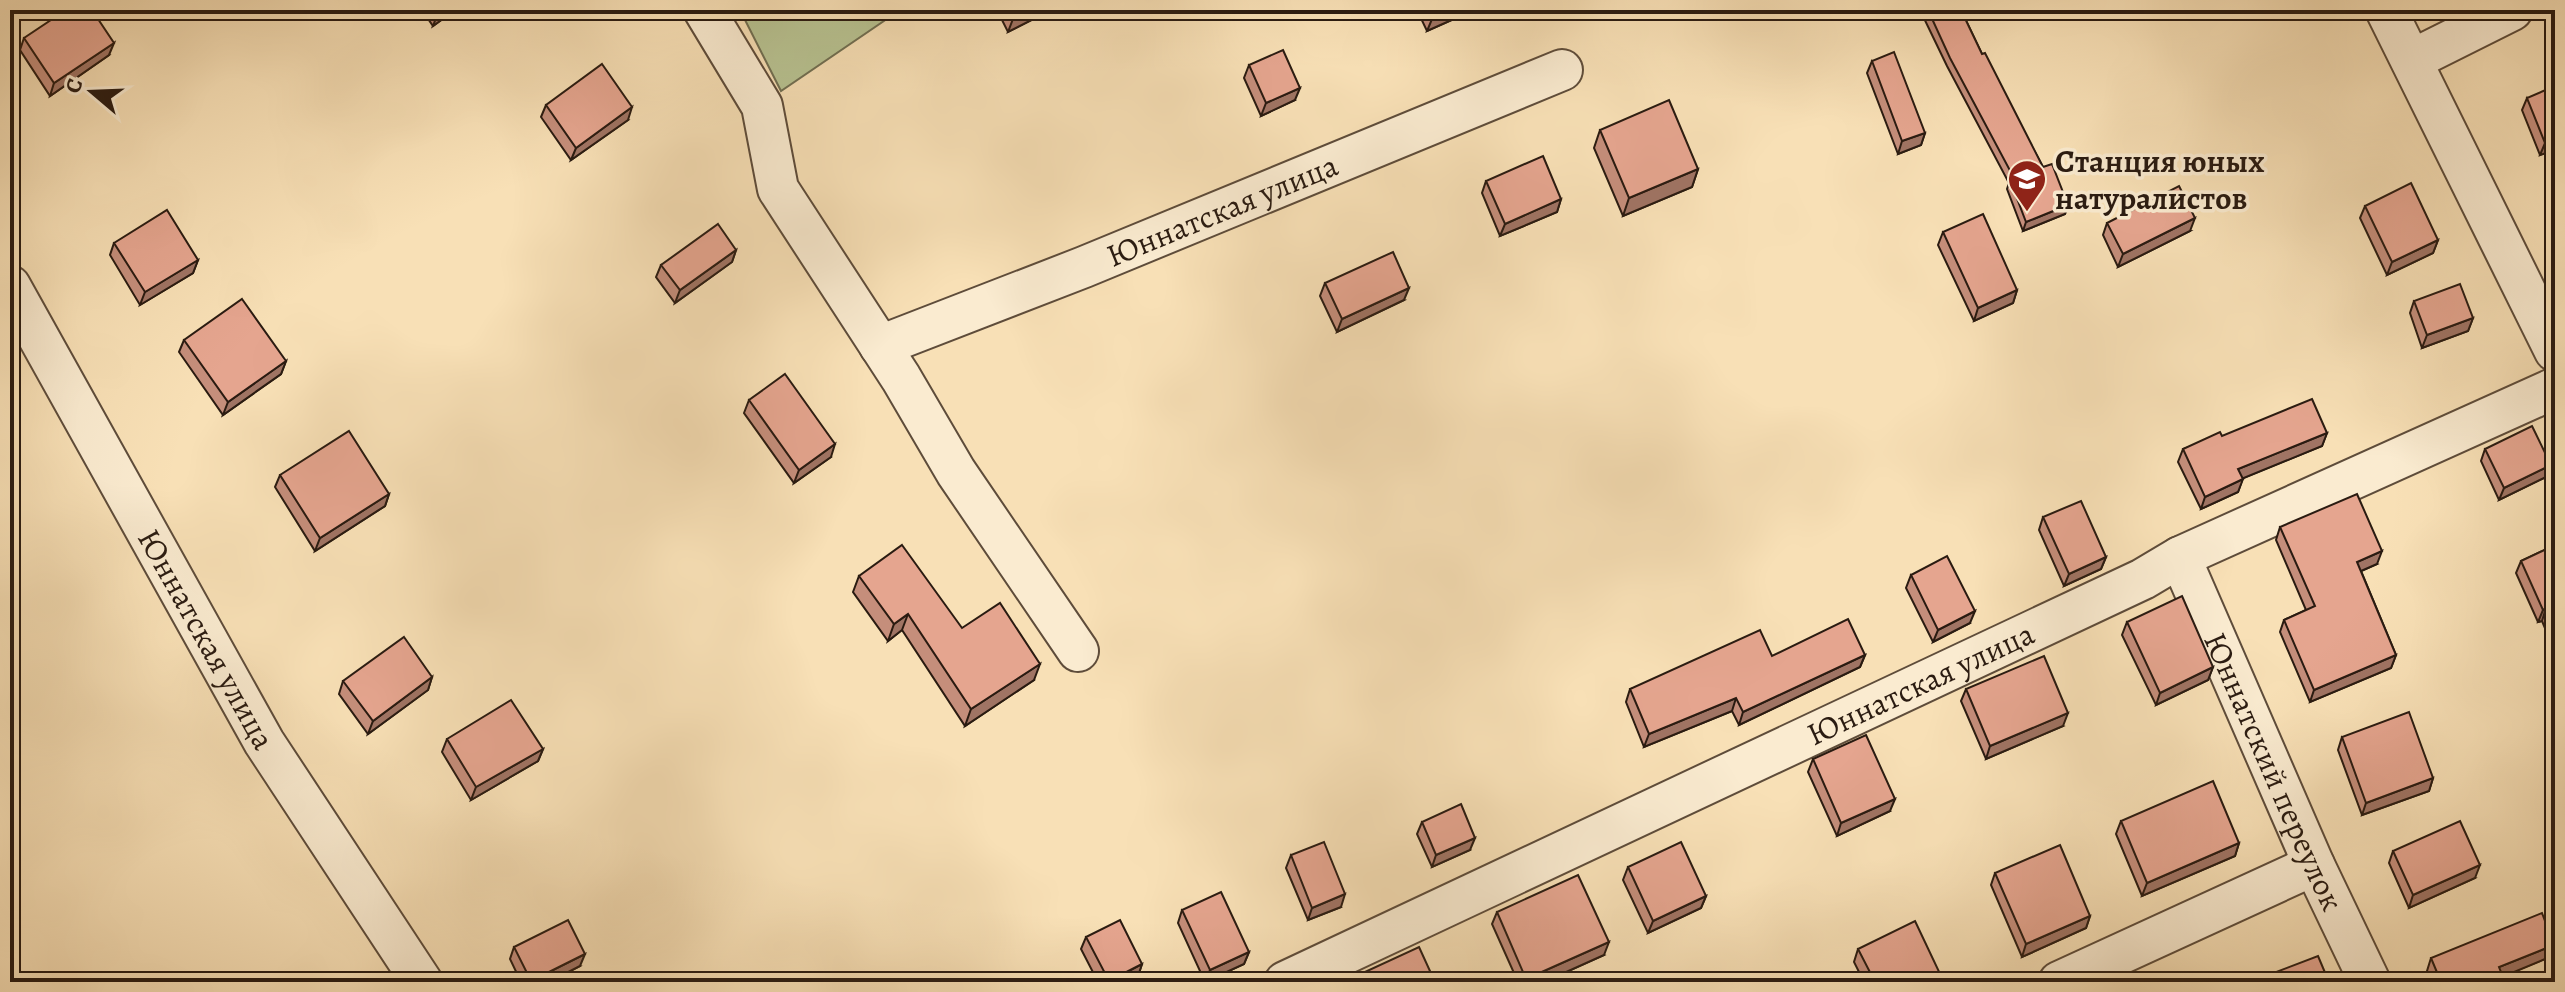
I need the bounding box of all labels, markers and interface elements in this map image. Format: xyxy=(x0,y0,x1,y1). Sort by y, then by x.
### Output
north arrow xyxy=(52,52,132,132)
text: С xyxy=(58,75,90,97)
place label: Станция юных натуралистов xyxy=(2055,139,2265,220)
street label: Юннатская улица xyxy=(1100,143,1344,277)
school or university icon: Станция юных натуралистов xyxy=(2006,158,2048,213)
street label: Юннатская улица xyxy=(127,521,286,757)
street label: Юннатская улица xyxy=(1800,611,2041,756)
street label: Юннатский переулок xyxy=(2193,625,2355,918)

